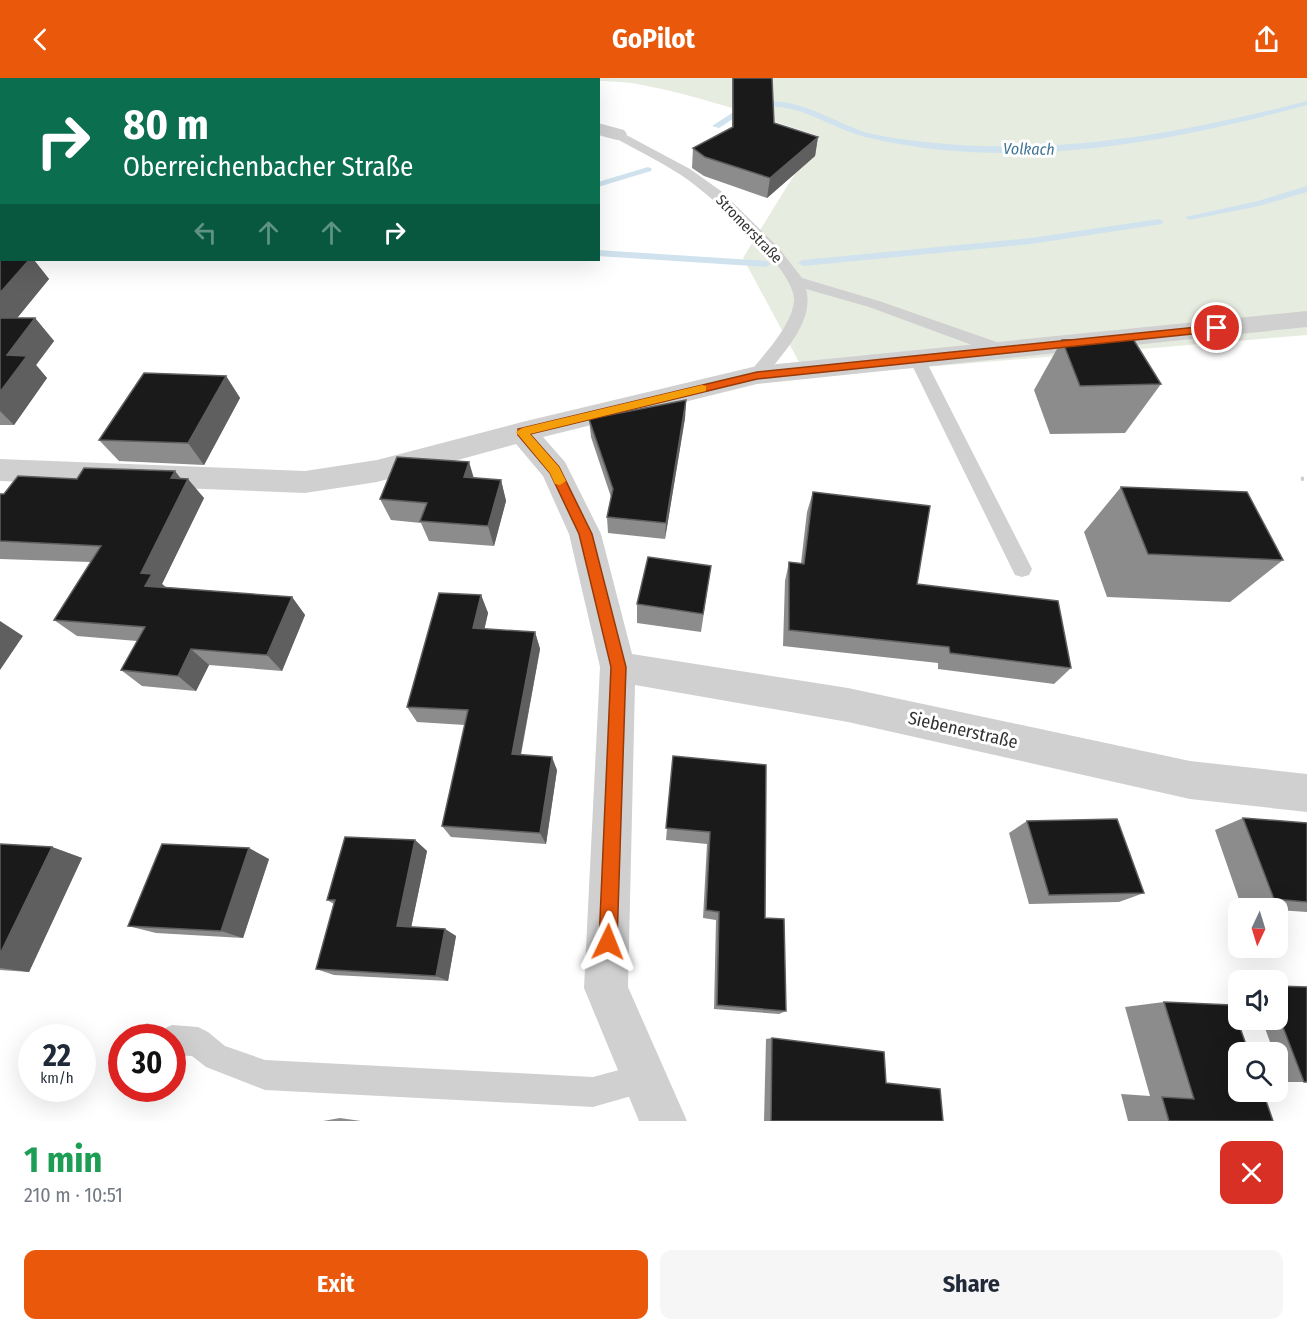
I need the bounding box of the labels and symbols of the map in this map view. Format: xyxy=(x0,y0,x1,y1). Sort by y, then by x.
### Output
water label: Volkach xyxy=(1003,139,1055,159)
street label: Stromerstraße xyxy=(712,191,786,267)
pin xyxy=(1191,302,1242,353)
street label: Siebenerstraße xyxy=(906,707,1020,753)
north arrow xyxy=(1228,898,1288,958)
position arrow xyxy=(576,910,640,974)
speed limit sign: 30 xyxy=(108,1024,186,1102)

